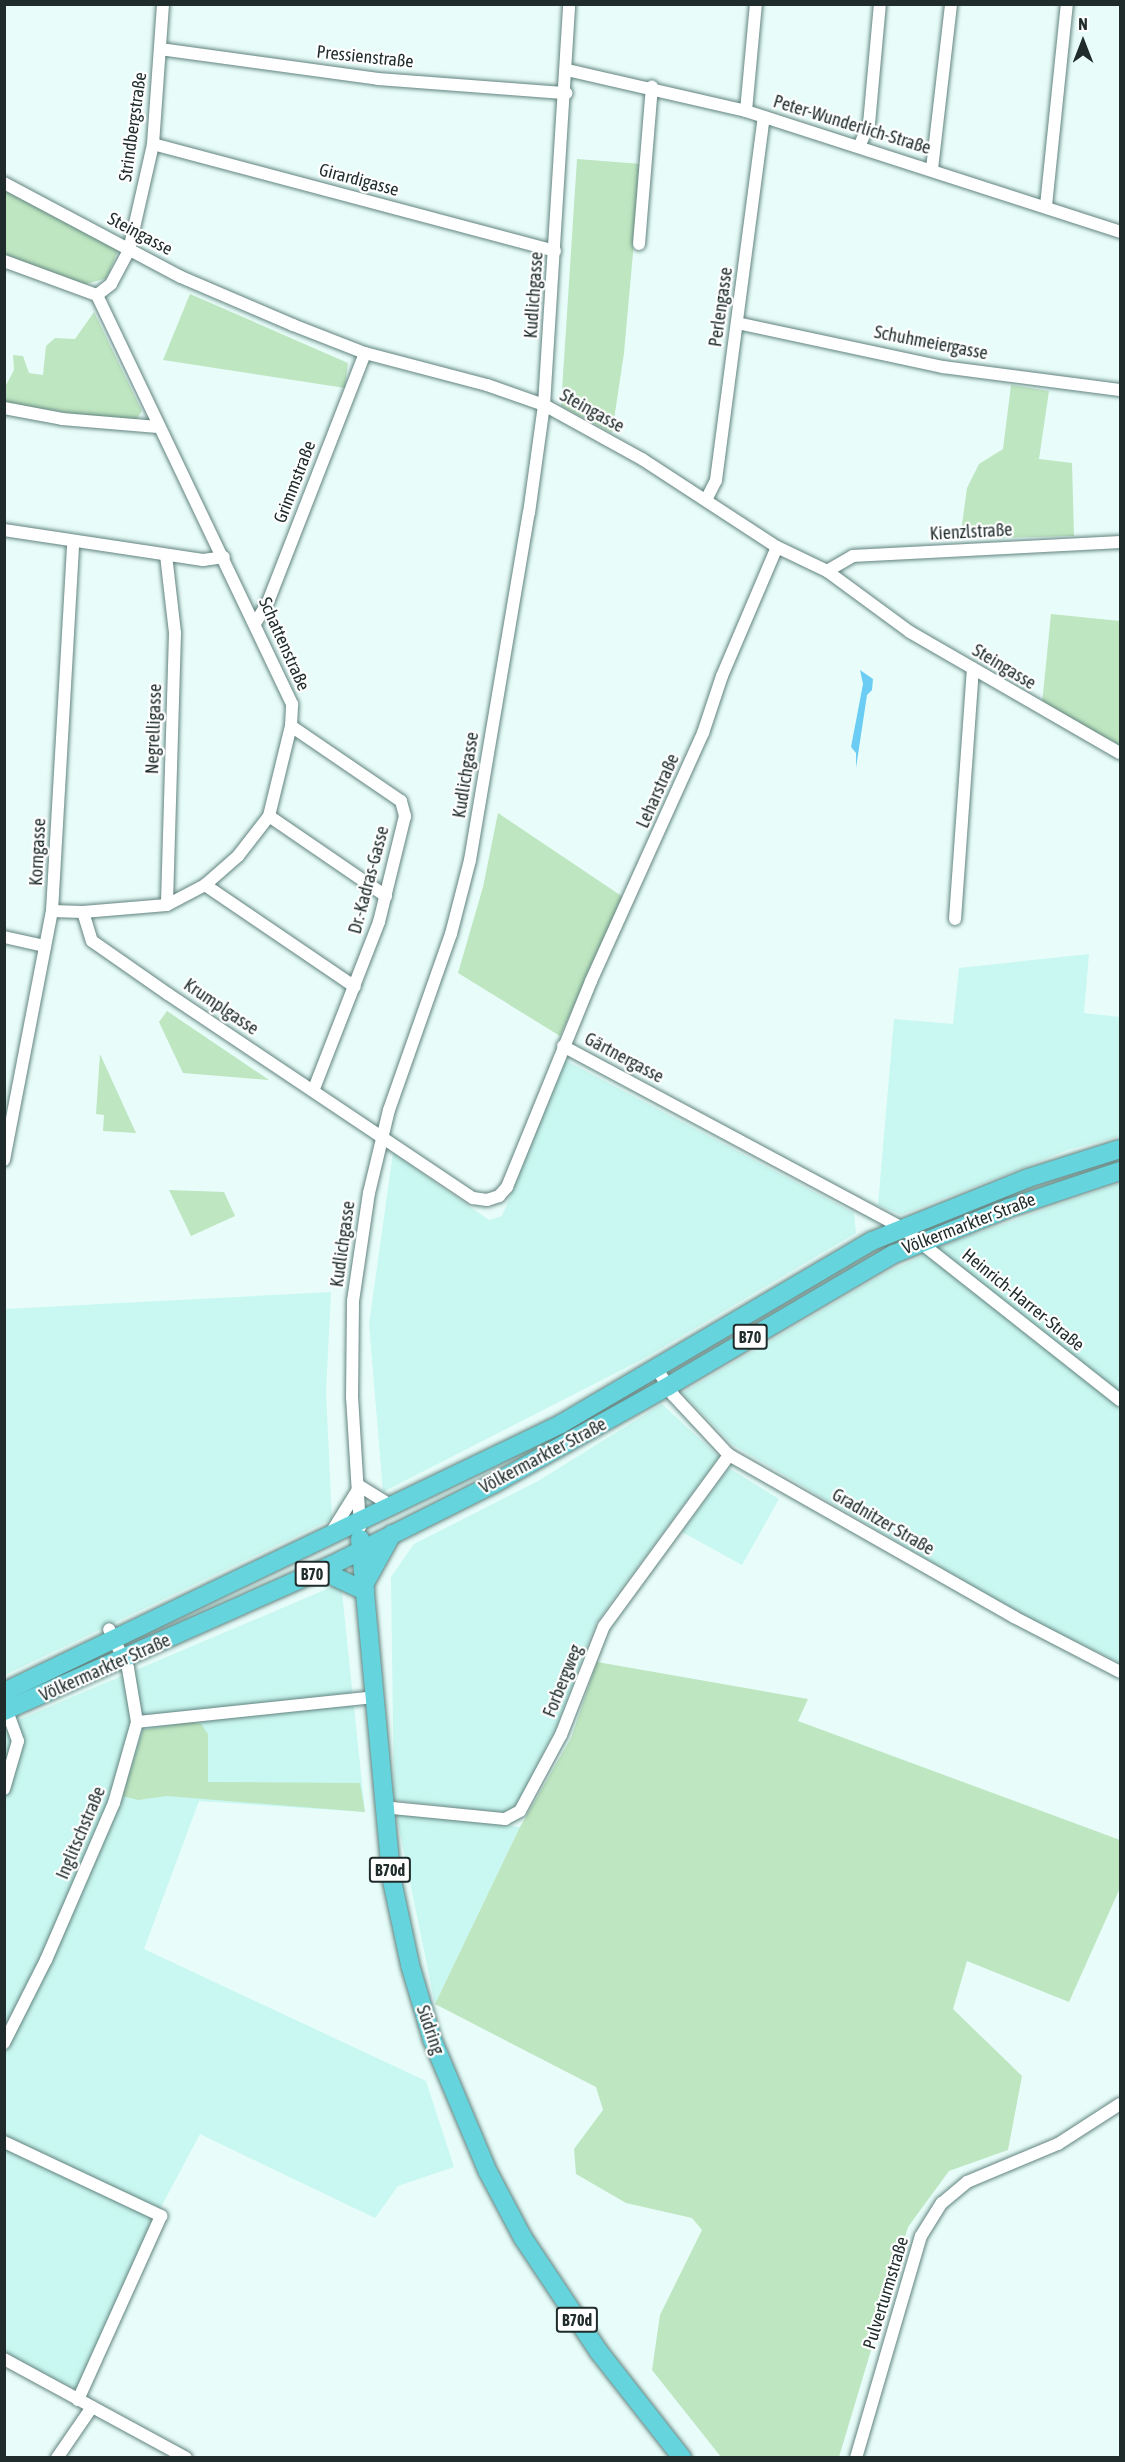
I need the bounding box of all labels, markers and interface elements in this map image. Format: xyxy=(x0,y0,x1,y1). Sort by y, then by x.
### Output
north arrow xyxy=(1053,12,1113,72)
text: N xyxy=(1078,15,1088,33)
street label: Pressienstraße xyxy=(315,41,415,73)
street label: Strindbergstraße xyxy=(115,71,151,183)
street label: Peter-Wunderlich-Straße xyxy=(771,91,933,159)
street label: Girardigasse xyxy=(317,159,401,201)
street label: Steingasse xyxy=(104,208,176,260)
street label: Kudlichgasse xyxy=(520,251,548,339)
street label: Perlengasse xyxy=(705,266,737,348)
street label: Schuhmeiergasse xyxy=(872,321,990,365)
street label: Steingasse xyxy=(556,385,628,437)
street label: Grimmstraße xyxy=(269,438,321,526)
street label: Kienzlstraße xyxy=(929,519,1013,545)
street label: Schattenstraße xyxy=(254,594,314,694)
street label: Steingasse xyxy=(968,640,1040,694)
street label: Negrelligasse xyxy=(142,683,166,775)
street label: Kudlichgasse xyxy=(449,730,483,820)
street label: Leharstraße xyxy=(632,751,684,831)
street label: Korngasse xyxy=(25,818,51,886)
street label: Dr.-Kadras-Gasse xyxy=(344,824,394,936)
street label: Krumplgasse xyxy=(180,974,262,1040)
street label: Gärtnergasse xyxy=(581,1028,667,1088)
street label: Völkermarkter Straße xyxy=(899,1189,1039,1259)
street label: Kudlichgasse xyxy=(326,1200,360,1288)
street label: Heinrich-Harrer-Straße xyxy=(958,1244,1088,1356)
road number: B70 xyxy=(732,1324,768,1350)
street label: Völkermarkter Straße xyxy=(476,1413,610,1499)
street label: Gradnitzer Straße xyxy=(828,1484,938,1560)
road number: B70 xyxy=(294,1561,330,1587)
street label: Völkermarkter Straße xyxy=(36,1630,174,1706)
street label: Forbergweg xyxy=(539,1642,587,1720)
street label: Inglitschstraße xyxy=(52,1783,110,1883)
road number: B70d xyxy=(368,1857,412,1883)
street label: Südring xyxy=(412,2003,448,2057)
street label: Pulverturmstraße xyxy=(859,2234,913,2352)
road number: B70d xyxy=(554,2307,600,2333)

